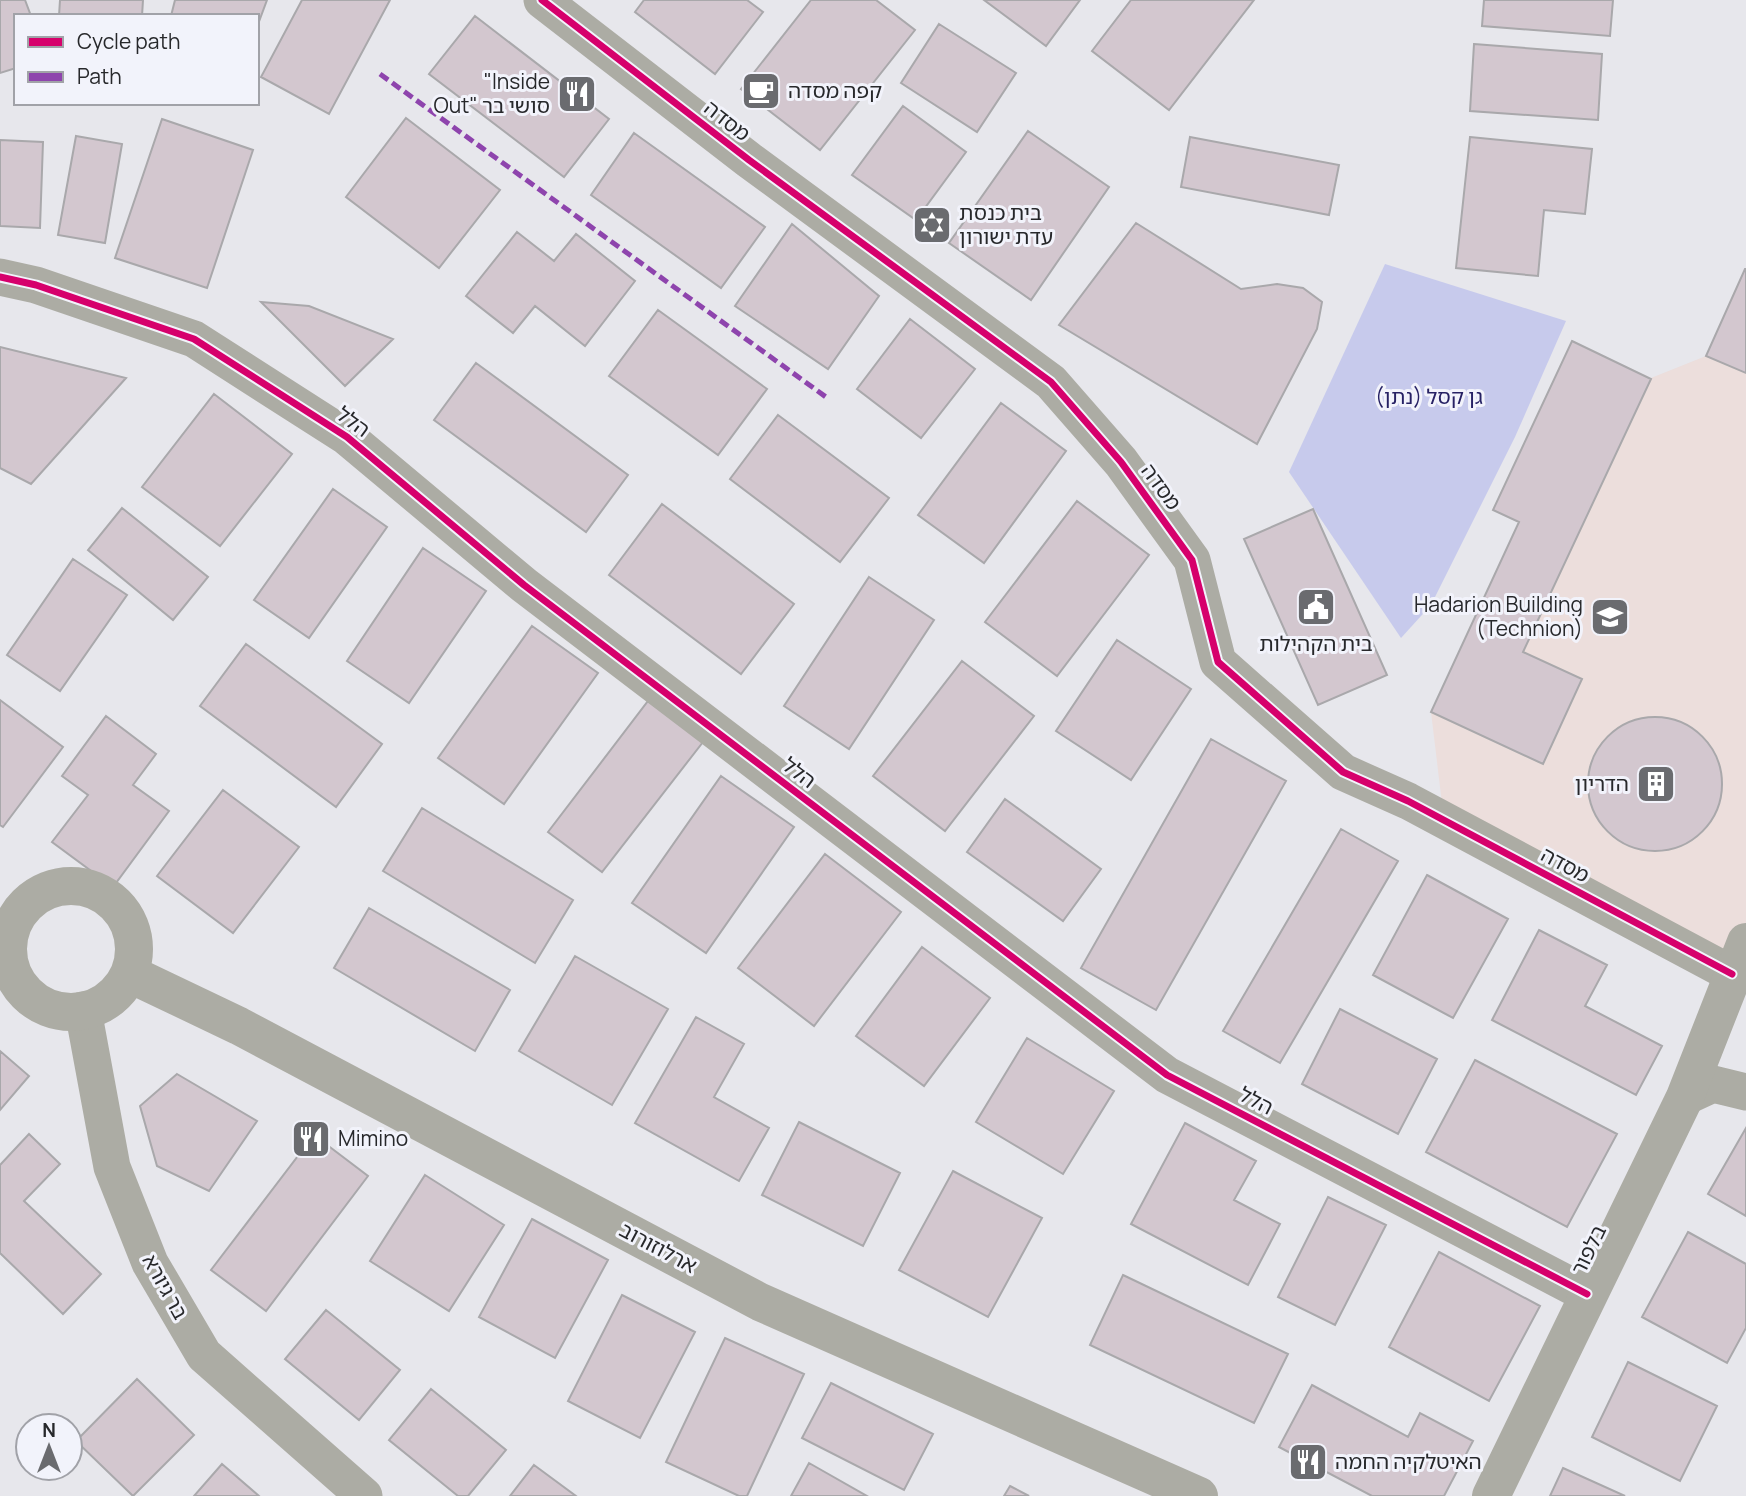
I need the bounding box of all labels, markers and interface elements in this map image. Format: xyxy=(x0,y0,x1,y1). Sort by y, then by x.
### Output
legend xyxy=(14,14,259,105)
text: Cycle path xyxy=(77,27,180,55)
text: Path xyxy=(77,62,122,90)
place label: "Inside Out" סושי בר xyxy=(433,67,550,119)
cafe icon: קפה מסדה xyxy=(740,70,782,112)
restaurant icon: "Inside Out" סושי בר xyxy=(556,73,598,115)
place label: קפה מסדה xyxy=(788,76,882,104)
street label: מסדה xyxy=(699,93,756,147)
place label: בית כנסת עדת ישורון xyxy=(959,198,1053,250)
synagogue icon: בית כנסת עדת ישורון xyxy=(911,204,953,246)
park label: גן קסל (נתן) xyxy=(1375,382,1483,410)
street label: הלל xyxy=(331,400,376,443)
street label: מסדה xyxy=(1135,458,1188,515)
public building icon: בית הקהילות xyxy=(1295,586,1337,628)
place label: Hadarion Building (Technion) xyxy=(1414,590,1583,642)
school or university icon: Hadarion Building (Technion) xyxy=(1589,596,1631,638)
place label: בית הקהילות xyxy=(1259,629,1373,657)
street label: הלל xyxy=(777,750,822,794)
building icon: הדריון xyxy=(1635,763,1677,805)
place label: הדריון xyxy=(1575,769,1629,797)
street label: מסדה xyxy=(1536,840,1595,889)
street label: הלל xyxy=(1234,1080,1278,1121)
restaurant icon: Mimino xyxy=(290,1118,332,1160)
place label: Mimino xyxy=(338,1124,408,1152)
street label: ארלוזורוב xyxy=(615,1215,702,1279)
street label: בלפור xyxy=(1564,1220,1612,1279)
street label: בר גיורא xyxy=(137,1249,195,1324)
north arrow xyxy=(14,1412,84,1482)
text: N xyxy=(42,1417,56,1443)
restaurant icon: האיטלקיה החמה xyxy=(1287,1441,1329,1483)
place label: האיטלקיה החמה xyxy=(1335,1447,1482,1475)

